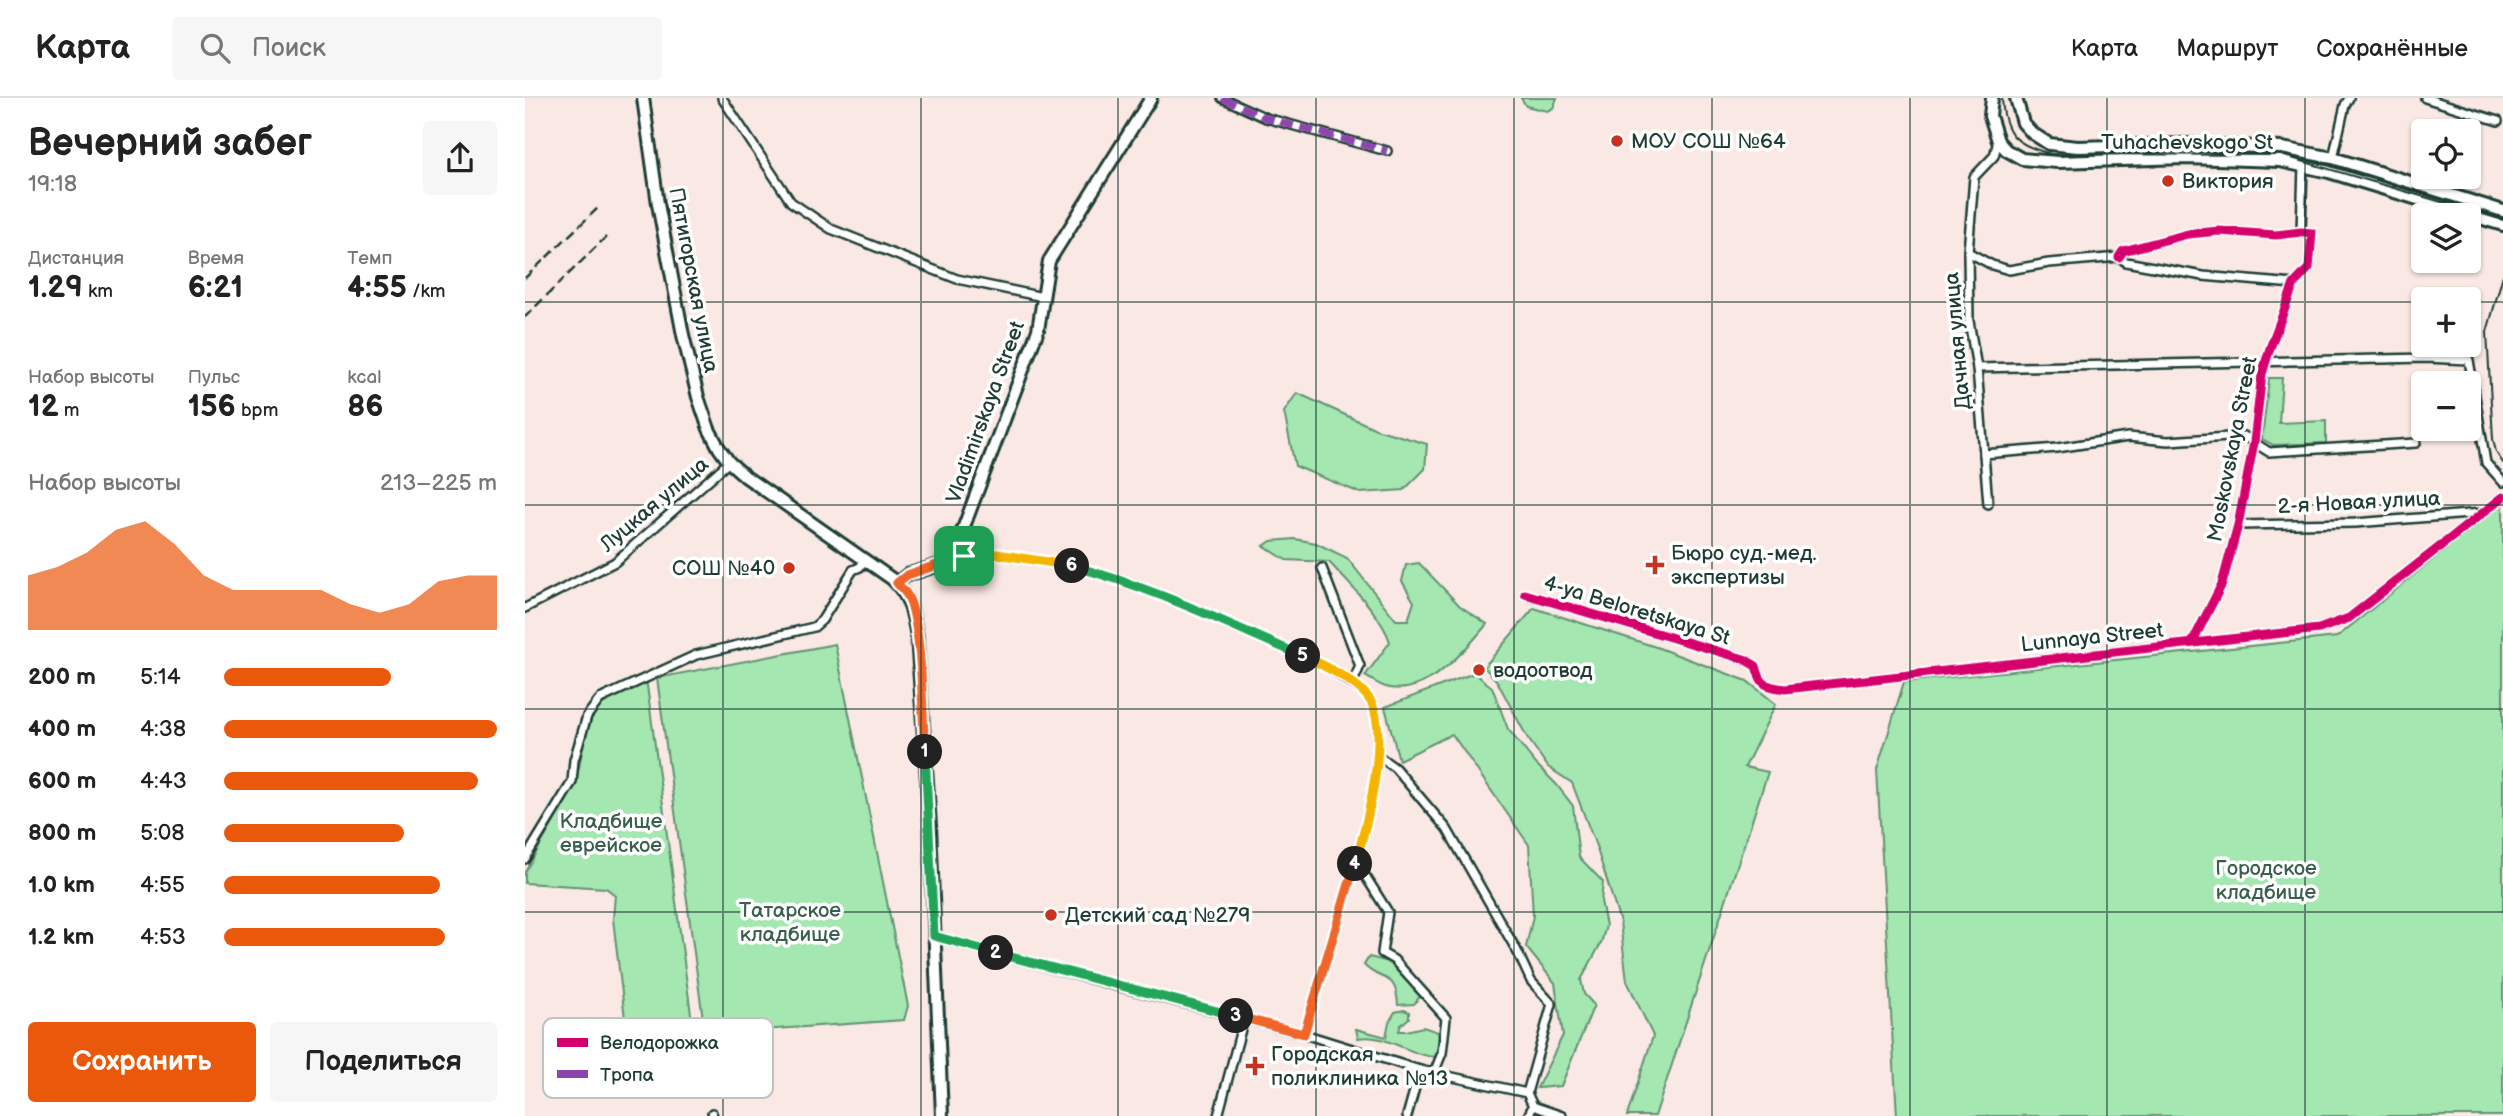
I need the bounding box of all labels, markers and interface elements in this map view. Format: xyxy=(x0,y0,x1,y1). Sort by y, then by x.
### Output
search box xyxy=(172,17,662,80)
text: Карта xyxy=(35,28,130,68)
icon: search xyxy=(196,29,234,67)
text: Поиск xyxy=(252,33,326,64)
text: Карта xyxy=(2071,34,2138,63)
text: Маршрут xyxy=(2176,34,2278,63)
text: Сохранённые xyxy=(2316,34,2468,63)
map controls xyxy=(2411,119,2481,441)
button: locate xyxy=(2411,119,2481,189)
text: Вечерний забег xyxy=(28,121,312,166)
button: share xyxy=(423,121,497,195)
place label: МОУ СОШ №64 xyxy=(1631,129,1786,154)
street label: Tuhachevskogo St xyxy=(2101,130,2274,155)
marker: МОУ СОШ №64 xyxy=(1609,133,1625,149)
place label: Виктория xyxy=(2182,169,2274,194)
text: 19:18 xyxy=(28,170,77,198)
marker: Виктория xyxy=(2160,173,2176,189)
street label: Пятигорская улица xyxy=(663,185,724,375)
button: layers xyxy=(2411,203,2481,273)
text: Дистанция xyxy=(28,247,124,270)
text: Время xyxy=(188,247,244,270)
text: Темп xyxy=(347,247,392,270)
text: 1.29 xyxy=(28,270,83,306)
text: 6:21 xyxy=(188,270,243,306)
text: 4:55 xyxy=(347,270,407,306)
street label: Дачная улица xyxy=(1939,271,1976,411)
text: km xyxy=(83,280,113,303)
text: /km xyxy=(407,280,446,303)
button: + xyxy=(2411,287,2481,357)
street label: Vladimirskaya Street xyxy=(941,317,1030,507)
street label: Moskovskaya Street xyxy=(2202,354,2263,544)
text: Набор высоты xyxy=(28,366,154,389)
text: Пульс xyxy=(188,366,240,389)
text: kcal xyxy=(347,366,381,389)
button: − xyxy=(2411,371,2481,441)
text: 12 xyxy=(28,389,59,425)
text: 156 xyxy=(188,389,236,425)
text: 86 xyxy=(347,389,384,425)
text: m xyxy=(59,399,79,422)
text: bpm xyxy=(236,399,278,422)
street label: Луцкая улица xyxy=(594,451,714,558)
text: Набор высоты xyxy=(28,469,181,497)
text: 213–225 m xyxy=(380,469,497,497)
street label: 2-я Новая улица xyxy=(2277,486,2442,519)
pin xyxy=(934,526,994,586)
icon: arrive xyxy=(945,537,983,575)
place label: Бюро суд.-мед. экспертизы xyxy=(1671,541,1817,590)
pin: 6 xyxy=(1055,548,1089,584)
text: 6 xyxy=(1066,554,1077,577)
marker: Бюро суд.-мед. экспертизы xyxy=(1645,555,1665,575)
place label: СОШ №40 xyxy=(672,556,775,581)
marker: СОШ №40 xyxy=(781,560,797,576)
street label: 4-ya Beloretskaya St xyxy=(1541,570,1734,651)
street label: Lunnaya Street xyxy=(2020,618,2165,657)
pin: 5 xyxy=(1285,638,1321,674)
text: 5 xyxy=(1297,644,1308,667)
place label: водоотвод xyxy=(1493,658,1593,683)
marker: водоотвод xyxy=(1471,662,1487,678)
text: 200 m xyxy=(28,663,96,691)
text: 5:14 xyxy=(140,663,181,691)
text: 400 m xyxy=(28,715,96,743)
text: 4:38 xyxy=(140,715,186,743)
pin: 1 xyxy=(907,734,943,770)
text: 1 xyxy=(921,740,929,763)
text: 600 m xyxy=(28,767,96,795)
text: 4:43 xyxy=(140,767,187,795)
park label: Кладбище еврейское xyxy=(560,809,663,858)
text: 800 m xyxy=(28,819,96,847)
text: 5:08 xyxy=(140,819,185,847)
pin: 4 xyxy=(1337,846,1373,882)
text: 4 xyxy=(1349,852,1360,875)
park label: Городское кладбище xyxy=(2215,856,2317,905)
text: 1.0 km xyxy=(28,871,95,899)
text: 4:55 xyxy=(140,871,185,899)
park label: Татарское кладбище xyxy=(739,898,841,947)
place label: Детский сад №279 xyxy=(1065,903,1250,928)
marker: Детский сад №279 xyxy=(1043,907,1059,923)
text: 1.2 km xyxy=(28,923,94,951)
text: 4:53 xyxy=(140,923,186,951)
pin: 2 xyxy=(979,936,1014,970)
text: 2 xyxy=(990,941,1001,964)
pin: 3 xyxy=(1219,998,1253,1034)
text: 3 xyxy=(1230,1004,1241,1027)
legend xyxy=(543,1018,773,1098)
button: Сохранить xyxy=(28,1022,256,1102)
button: Поделиться xyxy=(270,1022,497,1102)
text: Велодорожка xyxy=(600,1032,719,1055)
place label: Городская поликлиника №13 xyxy=(1271,1042,1448,1091)
marker: Городская поликлиника №13 xyxy=(1245,1056,1265,1076)
text: Тропа xyxy=(600,1064,654,1087)

